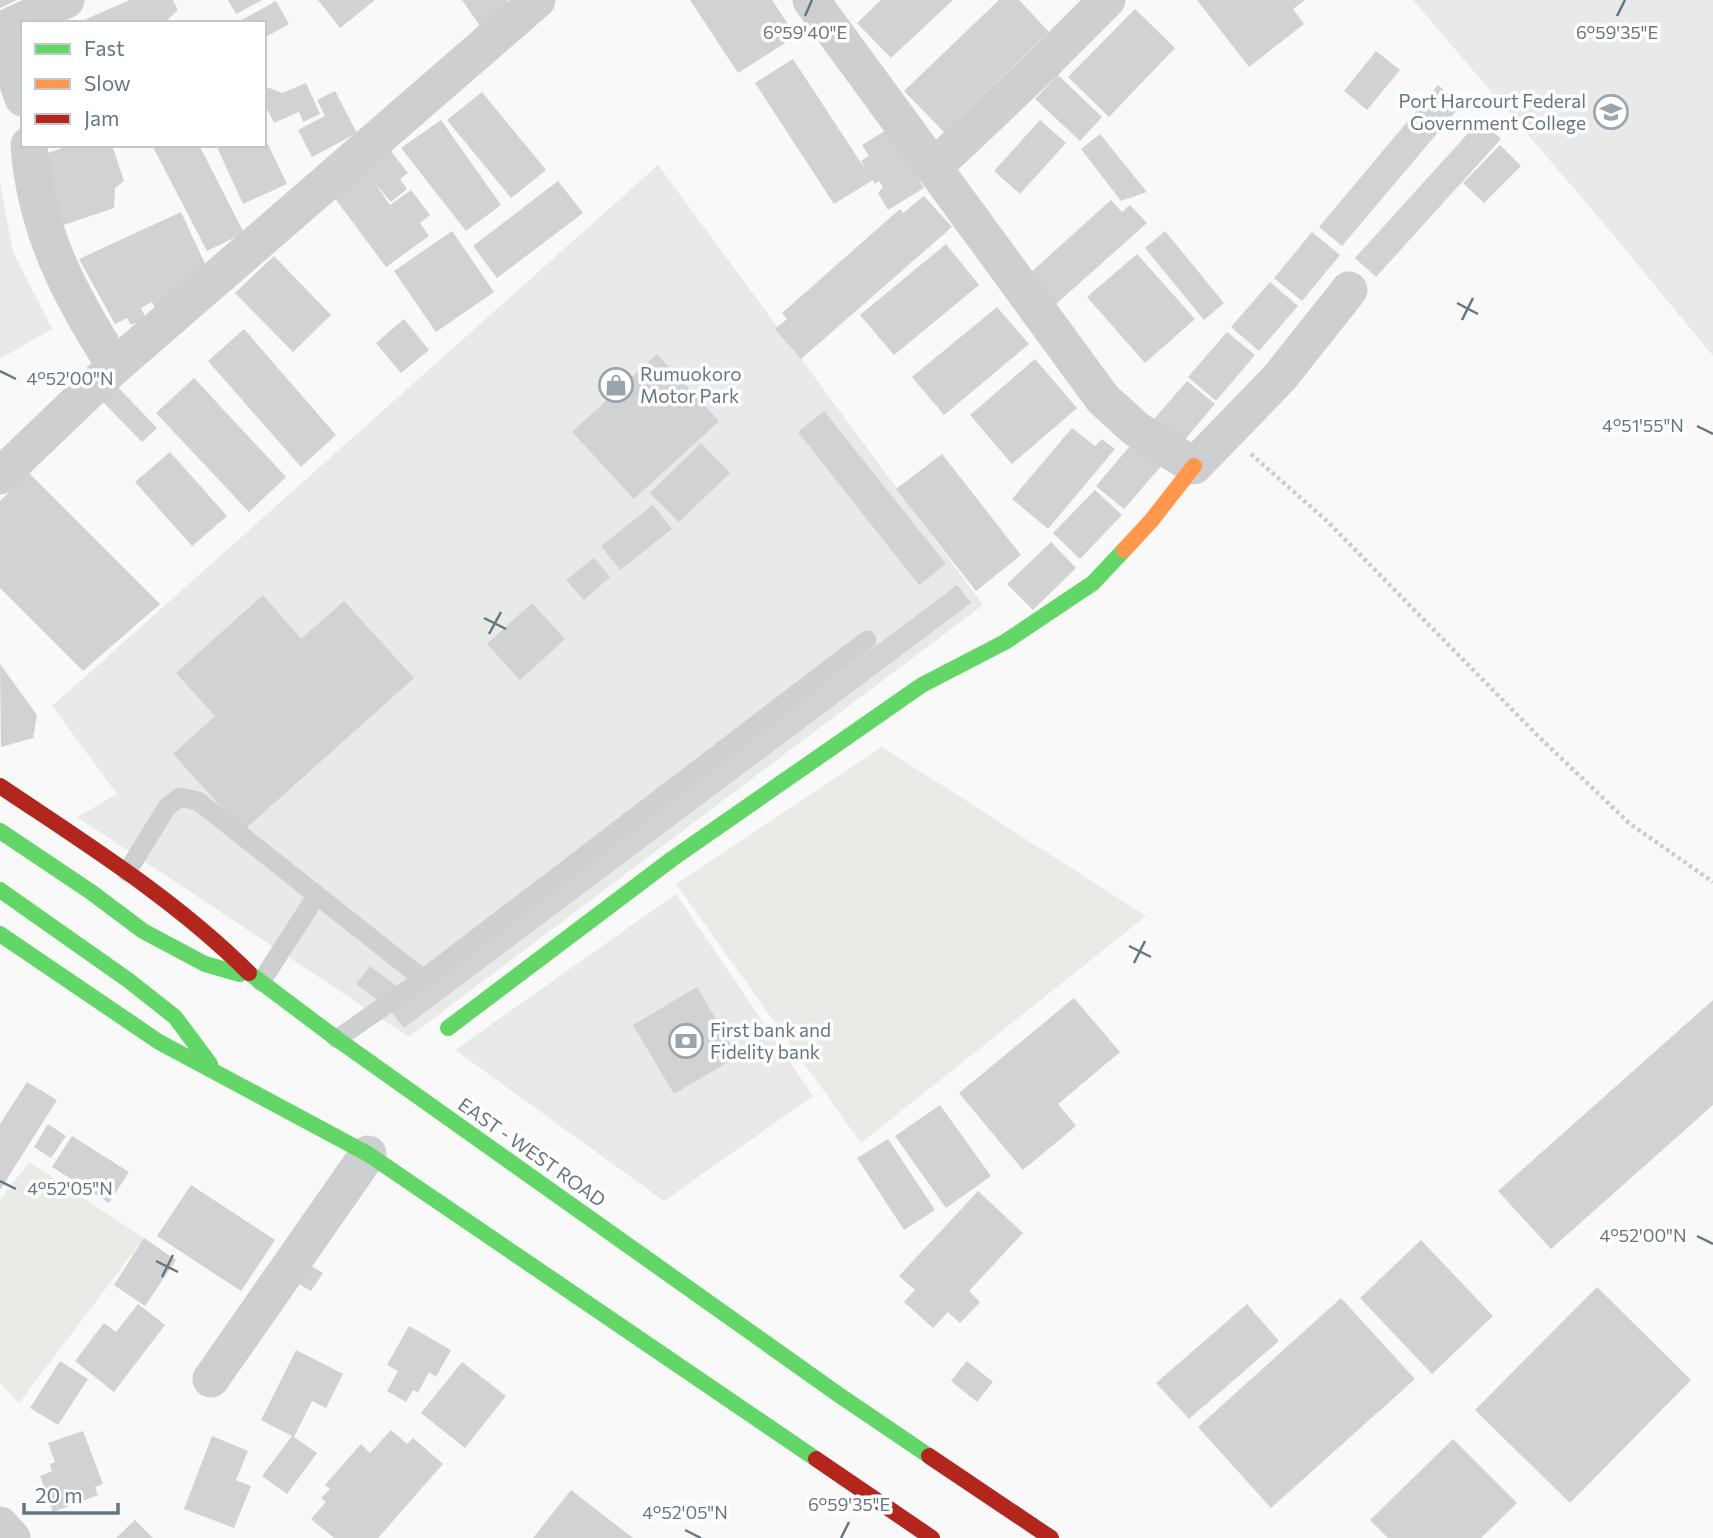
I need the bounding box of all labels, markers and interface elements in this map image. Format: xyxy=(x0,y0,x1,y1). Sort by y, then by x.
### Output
legend xyxy=(21,21,266,147)
text: 6°59'40"E xyxy=(763,21,847,43)
text: 6°59'35"E xyxy=(1576,21,1658,43)
text: Fast xyxy=(84,35,125,60)
text: Slow xyxy=(84,70,131,95)
place label: Port Harcourt Federal Government College xyxy=(1399,89,1586,134)
school or university icon: Port Harcourt Federal Government College xyxy=(1592,93,1630,131)
text: Jam xyxy=(84,105,119,130)
place label: Rumuokoro Motor Park xyxy=(640,362,742,407)
shop icon: Rumuokoro Motor Park xyxy=(597,366,635,404)
text: 4°52'00"N xyxy=(27,367,113,389)
text: 4°51'55"N xyxy=(1602,414,1684,436)
place label: First bank and Fidelity bank xyxy=(710,1018,831,1063)
bank icon: First bank and Fidelity bank xyxy=(667,1022,705,1060)
street label: EAST - WEST ROAD xyxy=(454,1092,610,1211)
text: 4°52'05"N xyxy=(27,1177,113,1199)
text: 4°52'00"N xyxy=(1600,1224,1686,1246)
scale bar xyxy=(24,1472,119,1516)
text: 20 m xyxy=(35,1482,83,1507)
text: 6°59'35"E xyxy=(808,1493,890,1515)
text: 4°52'05"N xyxy=(642,1501,728,1523)

